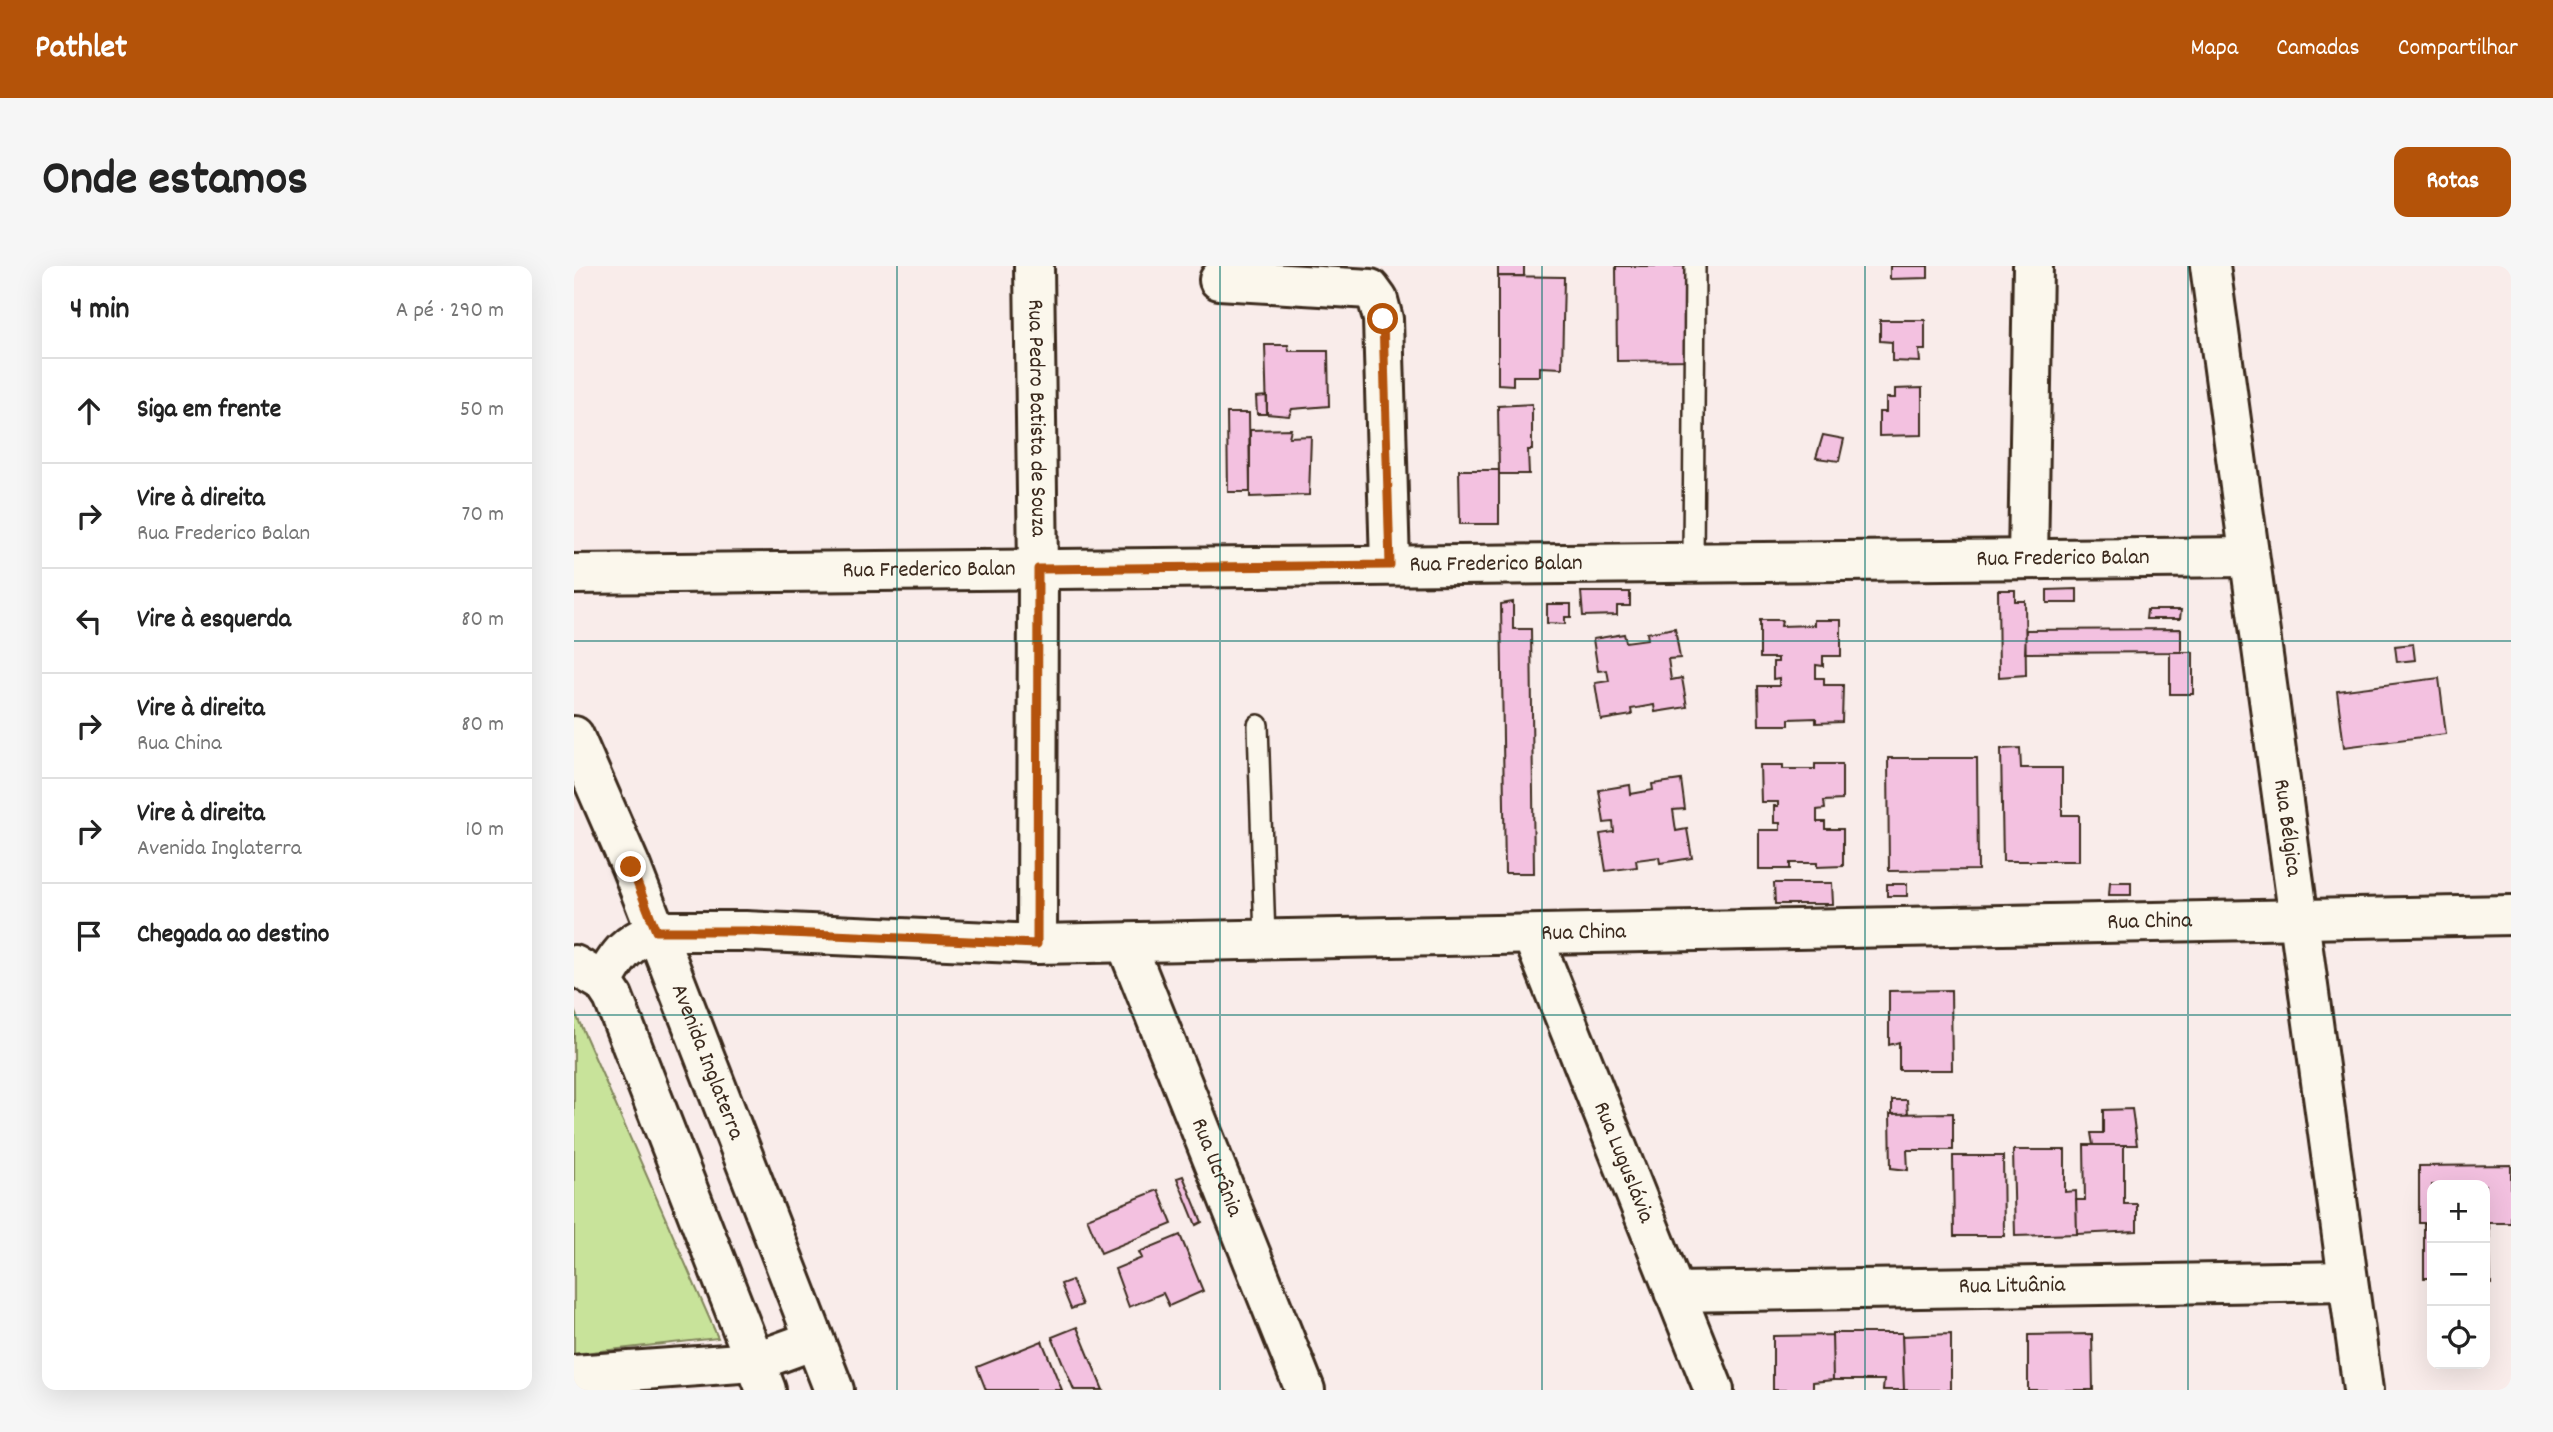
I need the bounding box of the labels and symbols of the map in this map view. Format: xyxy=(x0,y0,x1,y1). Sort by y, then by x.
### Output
street label: Rua Pedro Batista de Souza xyxy=(1018,299,1054,538)
route start xyxy=(1367,303,1398,334)
street label: Rua Frederico Balan xyxy=(1976,542,2150,576)
street label: Rua Frederico Balan xyxy=(1409,547,1583,582)
street label: Rua Frederico Balan xyxy=(842,553,1016,588)
street label: Rua Bélgica xyxy=(2264,777,2310,880)
route end xyxy=(615,851,646,882)
street label: Rua China xyxy=(2107,905,2193,939)
street label: Rua China xyxy=(1541,916,1628,951)
street label: Avenida Inglaterra xyxy=(662,979,752,1146)
street label: Rua Luguslávia xyxy=(1584,1097,1662,1229)
street label: Rua Ucrânia xyxy=(1181,1114,1251,1223)
street label: Rua Lituânia xyxy=(1958,1269,2067,1304)

